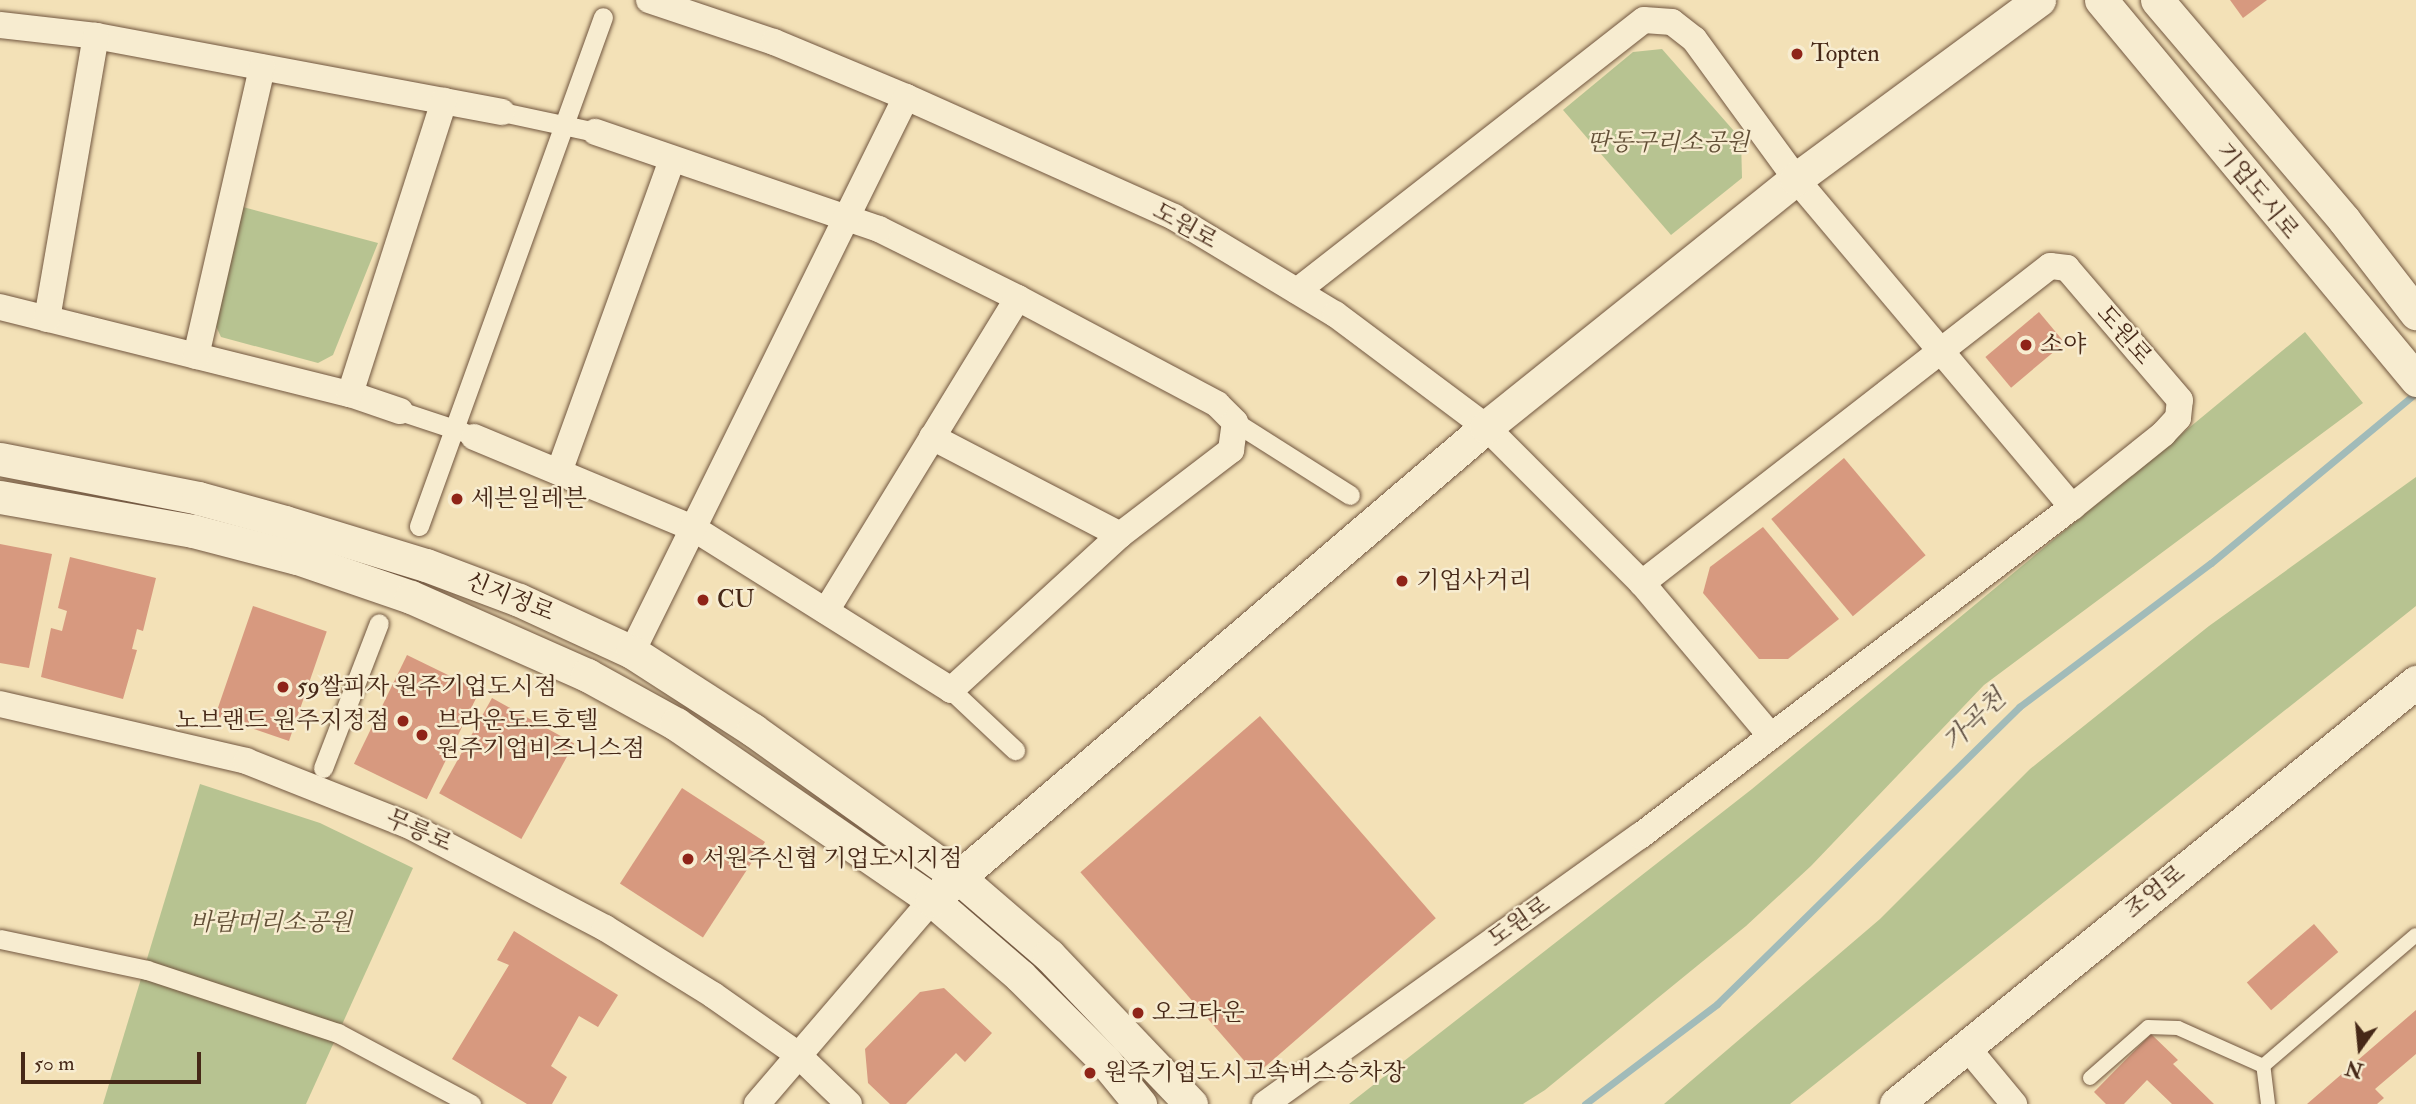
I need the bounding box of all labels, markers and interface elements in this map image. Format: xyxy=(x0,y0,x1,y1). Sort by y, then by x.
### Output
place label: Topten xyxy=(1811,40,1880,68)
marker: Topten xyxy=(1789,46,1805,62)
park label: 딴동구리소공원 xyxy=(1587,129,1749,157)
street label: 기업도시로 xyxy=(2209,137,2305,245)
street label: 도원로 xyxy=(1148,197,1222,255)
street label: 도원로 xyxy=(2090,299,2158,371)
place label: 소야 xyxy=(2040,331,2086,359)
marker: 소야 xyxy=(2018,337,2034,353)
place label: 세븐일레븐 xyxy=(471,485,587,513)
marker: 세븐일레븐 xyxy=(449,491,465,507)
street label: 신지정로 xyxy=(462,566,558,628)
place label: 기업사거리 xyxy=(1416,567,1532,595)
marker: 기업사거리 xyxy=(1394,573,1410,589)
place label: CU xyxy=(717,586,755,614)
marker: CU xyxy=(695,592,711,608)
place label: 59쌀피자 원주기업도시점 xyxy=(297,673,557,701)
marker: 59쌀피자 원주기업도시점 xyxy=(275,679,291,695)
water label: 가곡천 xyxy=(1937,684,2013,758)
place label: 노브랜드 원주지정점 xyxy=(175,707,389,735)
place label: 브라운도트호텔 원주기업비즈니스점 xyxy=(436,707,645,763)
marker: 노브랜드 원주지정점 xyxy=(395,713,411,729)
marker: 브라운도트호텔 원주기업비즈니스점 xyxy=(414,727,430,743)
street label: 무릉로 xyxy=(381,804,457,858)
place label: 서원주신협 기업도시지점 xyxy=(702,845,962,873)
marker: 서원주신협 기업도시지점 xyxy=(680,851,696,867)
street label: 조엄로 xyxy=(2119,859,2191,925)
street label: 도원로 xyxy=(1482,890,1556,954)
park label: 바람머리소공원 xyxy=(190,909,352,937)
place label: 오크타운 xyxy=(1152,999,1245,1027)
marker: 오크타운 xyxy=(1130,1005,1146,1021)
north arrow xyxy=(2325,1013,2395,1083)
scale bar xyxy=(24,1038,205,1082)
text: 50 m xyxy=(34,1050,75,1077)
text: N xyxy=(2343,1054,2366,1082)
place label: 원주기업도시고속버스승차장 xyxy=(1104,1059,1405,1087)
marker: 원주기업도시고속버스승차장 xyxy=(1082,1065,1098,1081)

